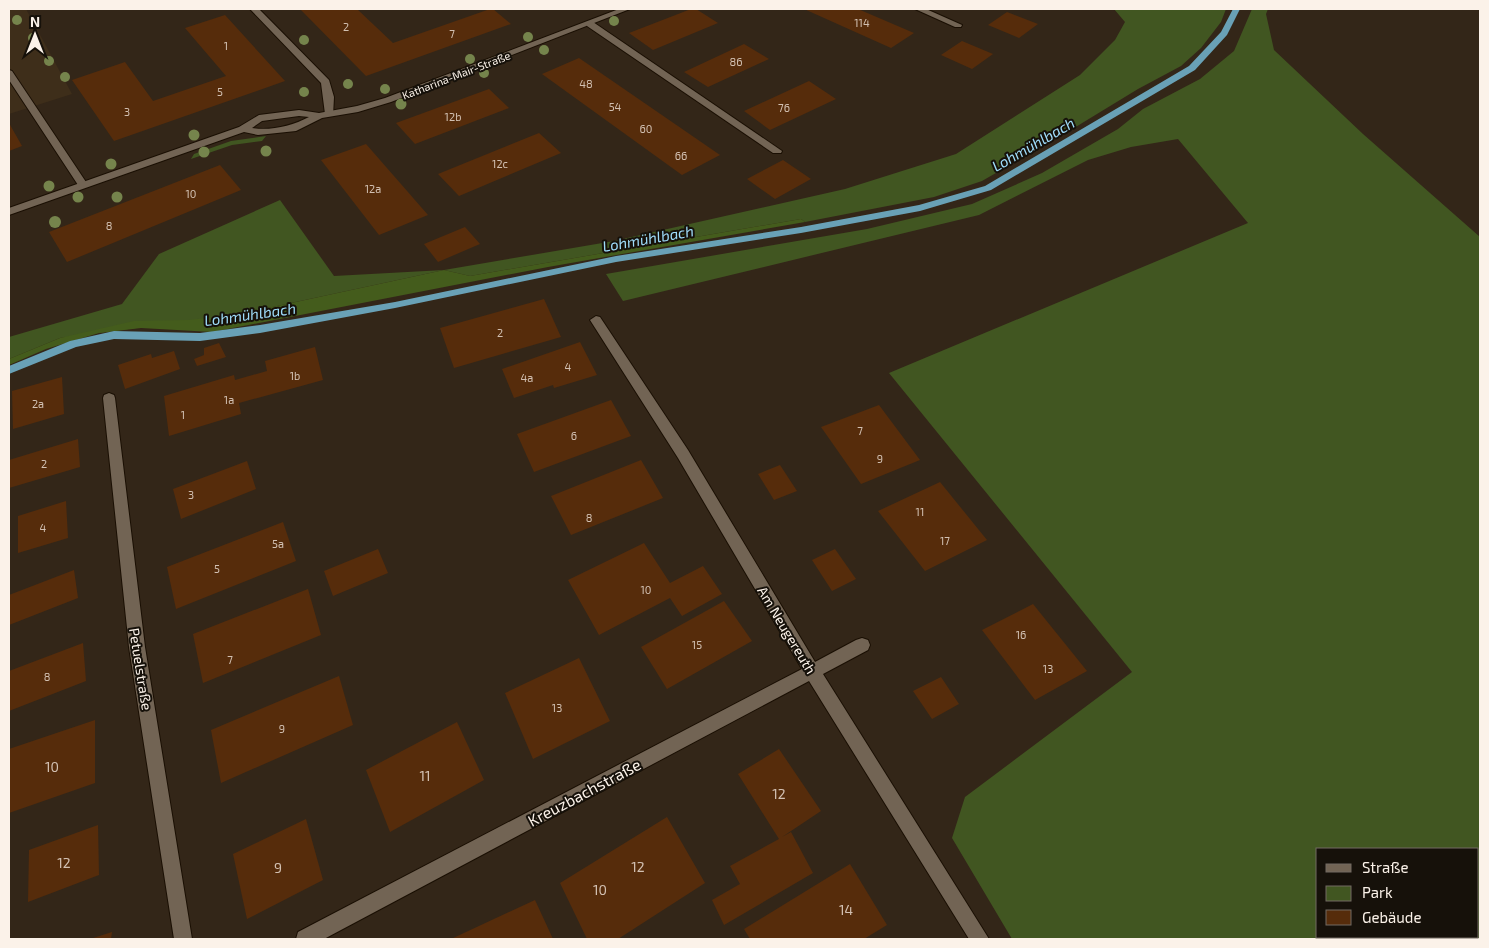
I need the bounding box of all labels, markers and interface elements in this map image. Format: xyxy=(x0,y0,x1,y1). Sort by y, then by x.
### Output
north arrow xyxy=(10,10,60,60)
text: N xyxy=(30,13,40,30)
house number: 114 xyxy=(854,16,870,29)
house number: 2 xyxy=(343,20,349,33)
house number: 7 xyxy=(449,27,455,40)
house number: 1 xyxy=(224,39,228,52)
street label: Katharina-Mair-Straße xyxy=(400,48,512,102)
house number: 86 xyxy=(730,55,742,68)
house number: 48 xyxy=(579,77,593,90)
house number: 5 xyxy=(217,85,223,98)
house number: 54 xyxy=(609,100,622,113)
house number: 76 xyxy=(778,101,790,114)
house number: 3 xyxy=(124,105,130,118)
house number: 12b xyxy=(445,110,461,123)
water label: Lohmühlbach xyxy=(988,113,1078,175)
house number: 60 xyxy=(640,122,652,135)
house number: 66 xyxy=(675,149,687,162)
house number: 12c xyxy=(492,157,508,170)
house number: 12a xyxy=(365,182,381,195)
house number: 10 xyxy=(185,187,197,200)
house number: 8 xyxy=(106,219,112,232)
water label: Lohmühlbach xyxy=(601,221,695,255)
water label: Lohmühlbach xyxy=(203,299,297,329)
house number: 2 xyxy=(497,326,503,339)
house number: 4 xyxy=(565,360,572,373)
house number: 1b xyxy=(290,369,300,382)
house number: 4a xyxy=(521,371,533,384)
house number: 1a xyxy=(224,393,234,406)
house number: 2a xyxy=(32,397,44,410)
house number: 1 xyxy=(181,408,185,421)
house number: 7 xyxy=(857,424,863,437)
house number: 6 xyxy=(571,429,577,442)
house number: 9 xyxy=(877,452,883,465)
house number: 2 xyxy=(41,457,47,470)
house number: 3 xyxy=(188,488,194,501)
house number: 11 xyxy=(916,505,924,518)
house number: 8 xyxy=(586,511,592,524)
house number: 4 xyxy=(40,521,47,534)
house number: 17 xyxy=(940,534,950,547)
house number: 5a xyxy=(272,537,284,550)
house number: 5 xyxy=(214,562,220,575)
house number: 10 xyxy=(640,583,652,596)
street label: Am Neugereuth xyxy=(754,583,820,677)
street label: Petuelstraße xyxy=(126,626,156,712)
house number: 16 xyxy=(1016,628,1026,641)
house number: 15 xyxy=(692,638,702,651)
house number: 7 xyxy=(227,653,233,666)
house number: 13 xyxy=(1043,662,1053,675)
house number: 8 xyxy=(44,670,50,683)
house number: 13 xyxy=(552,701,562,714)
house number: 9 xyxy=(279,722,285,735)
street label: Kreuzbachstraße xyxy=(524,754,644,830)
house number: 10 xyxy=(45,758,59,775)
house number: 11 xyxy=(419,767,431,784)
house number: 12 xyxy=(772,785,786,802)
legend xyxy=(1316,848,1479,938)
house number: 12 xyxy=(57,854,71,871)
house number: 12 xyxy=(631,858,645,875)
text: Straße xyxy=(1362,858,1408,876)
house number: 9 xyxy=(274,859,282,876)
house number: 10 xyxy=(593,881,607,898)
text: Park xyxy=(1362,883,1393,901)
house number: 14 xyxy=(839,901,853,918)
text: Gebäude xyxy=(1362,908,1421,926)

